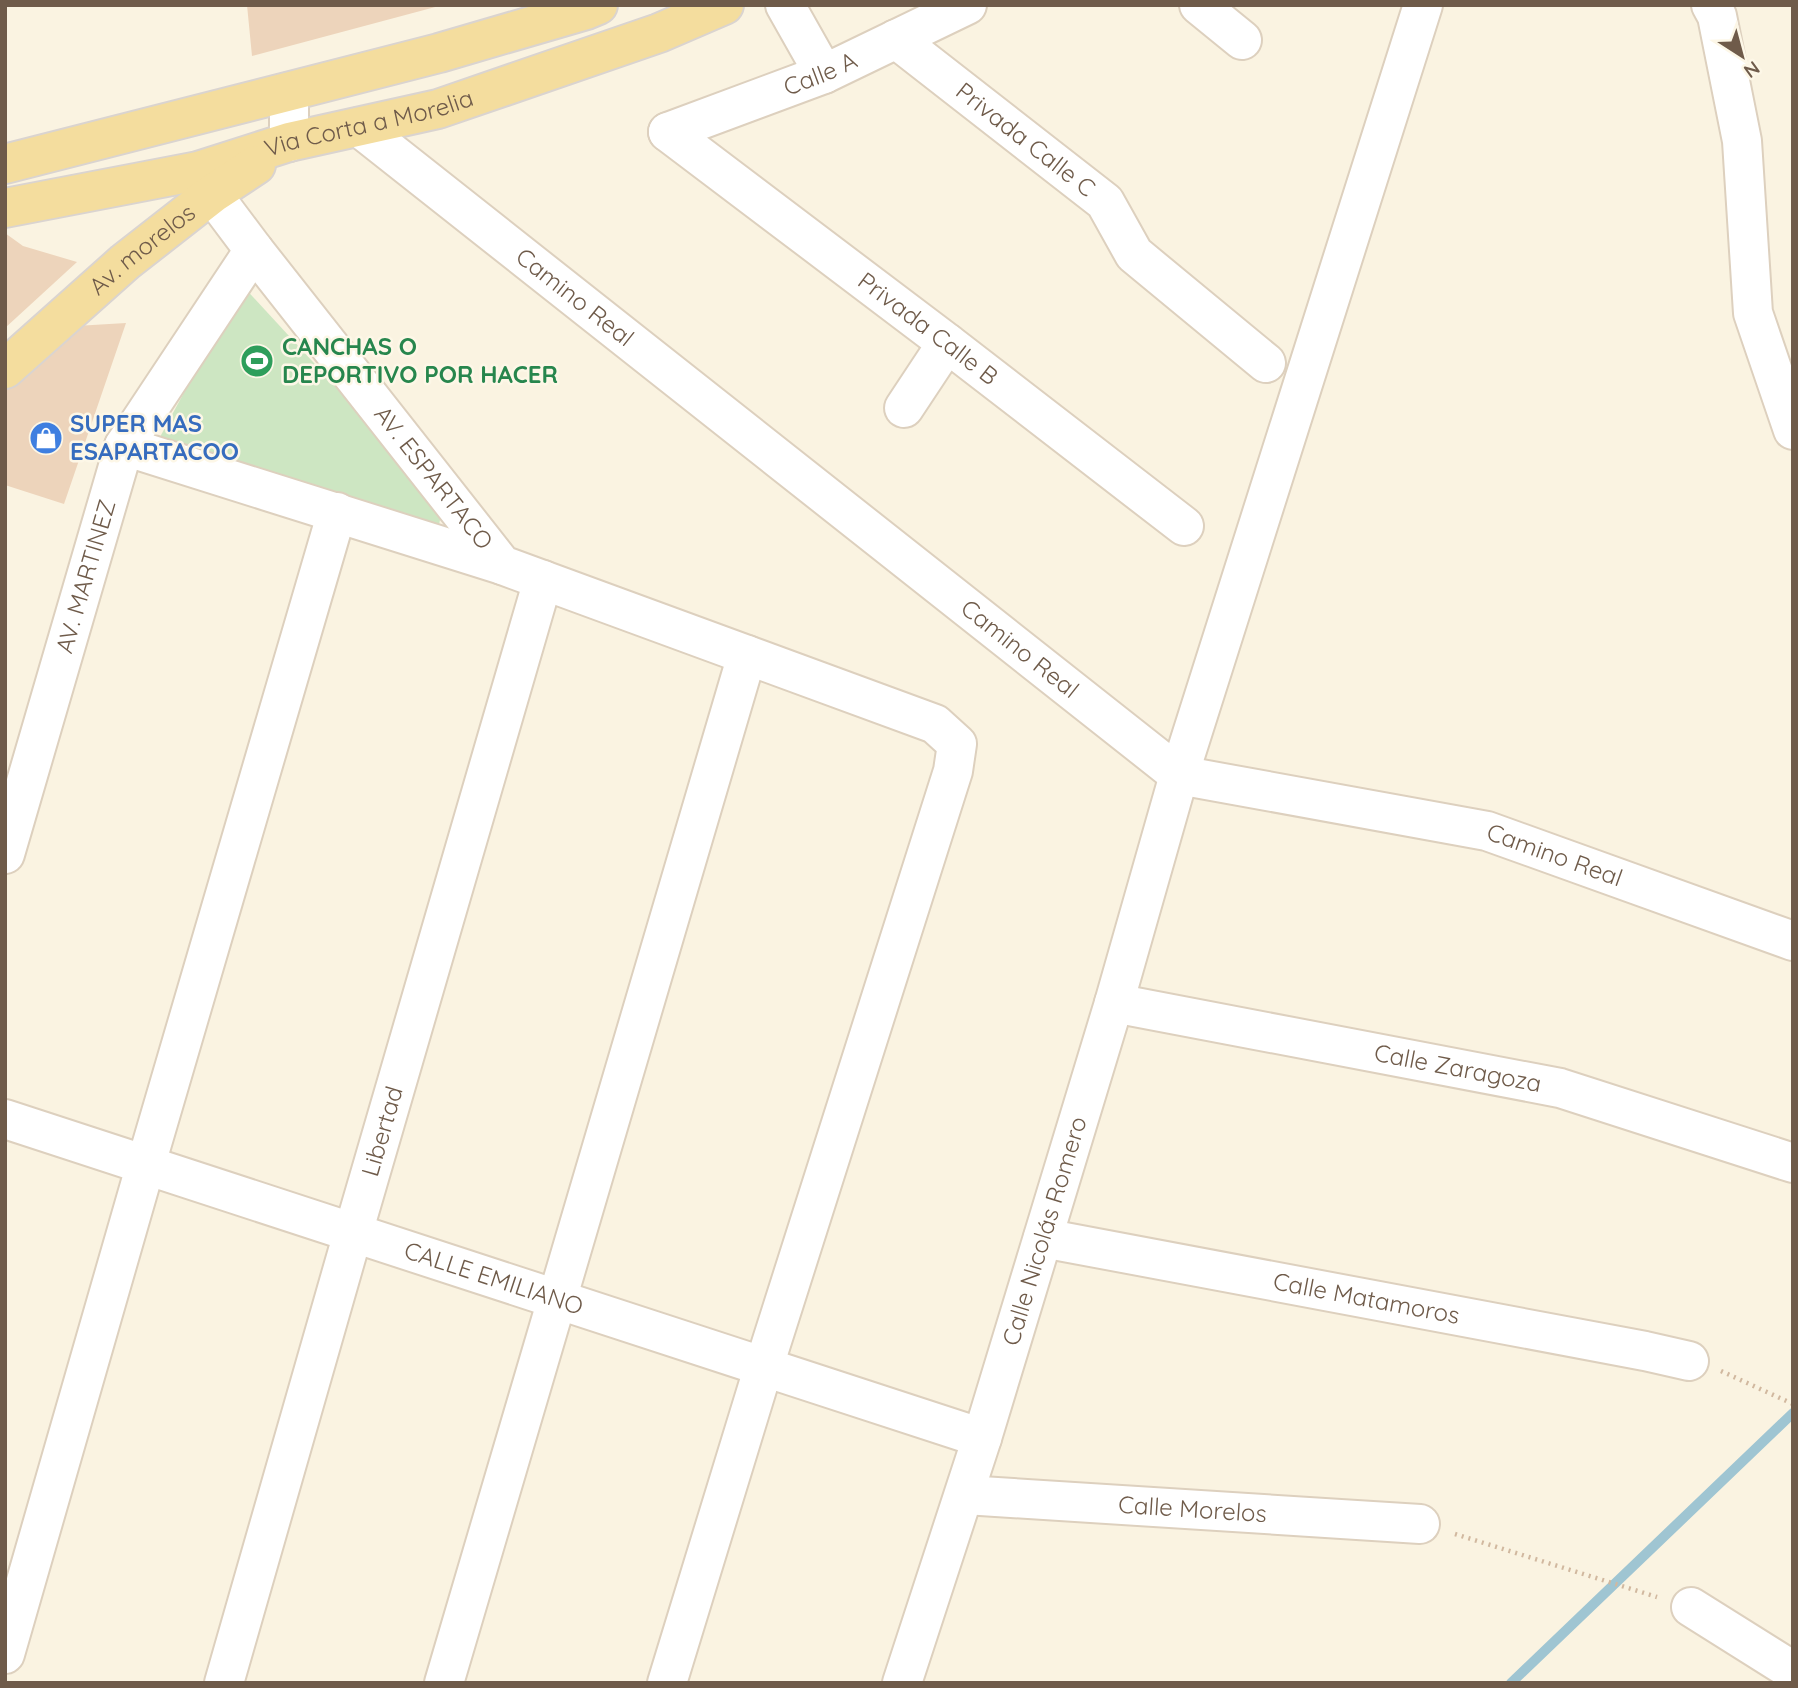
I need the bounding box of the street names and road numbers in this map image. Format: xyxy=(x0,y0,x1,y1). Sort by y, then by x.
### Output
street label: Calle A xyxy=(779,44,862,102)
street label: Privada Calle C xyxy=(950,75,1102,203)
street label: Via Corta a Morelia xyxy=(260,82,477,163)
street label: Av. morelos xyxy=(82,197,201,301)
street label: Camino Real xyxy=(510,241,640,352)
street label: Privada Calle B xyxy=(852,265,1005,391)
street label: AV. ESPARTACO xyxy=(368,399,500,555)
street label: AV. MARTINEZ xyxy=(48,496,122,657)
street label: Camino Real xyxy=(955,593,1085,704)
street label: Camino Real xyxy=(1483,816,1627,892)
street label: Calle Zaragoza xyxy=(1372,1037,1544,1098)
street label: Libertad xyxy=(354,1082,409,1180)
street label: Calle Nicolás Romero xyxy=(995,1113,1093,1349)
street label: CALLE EMILIANO xyxy=(401,1234,587,1321)
street label: Calle Matamoros xyxy=(1271,1266,1462,1330)
street label: Calle Morelos xyxy=(1117,1489,1268,1528)

